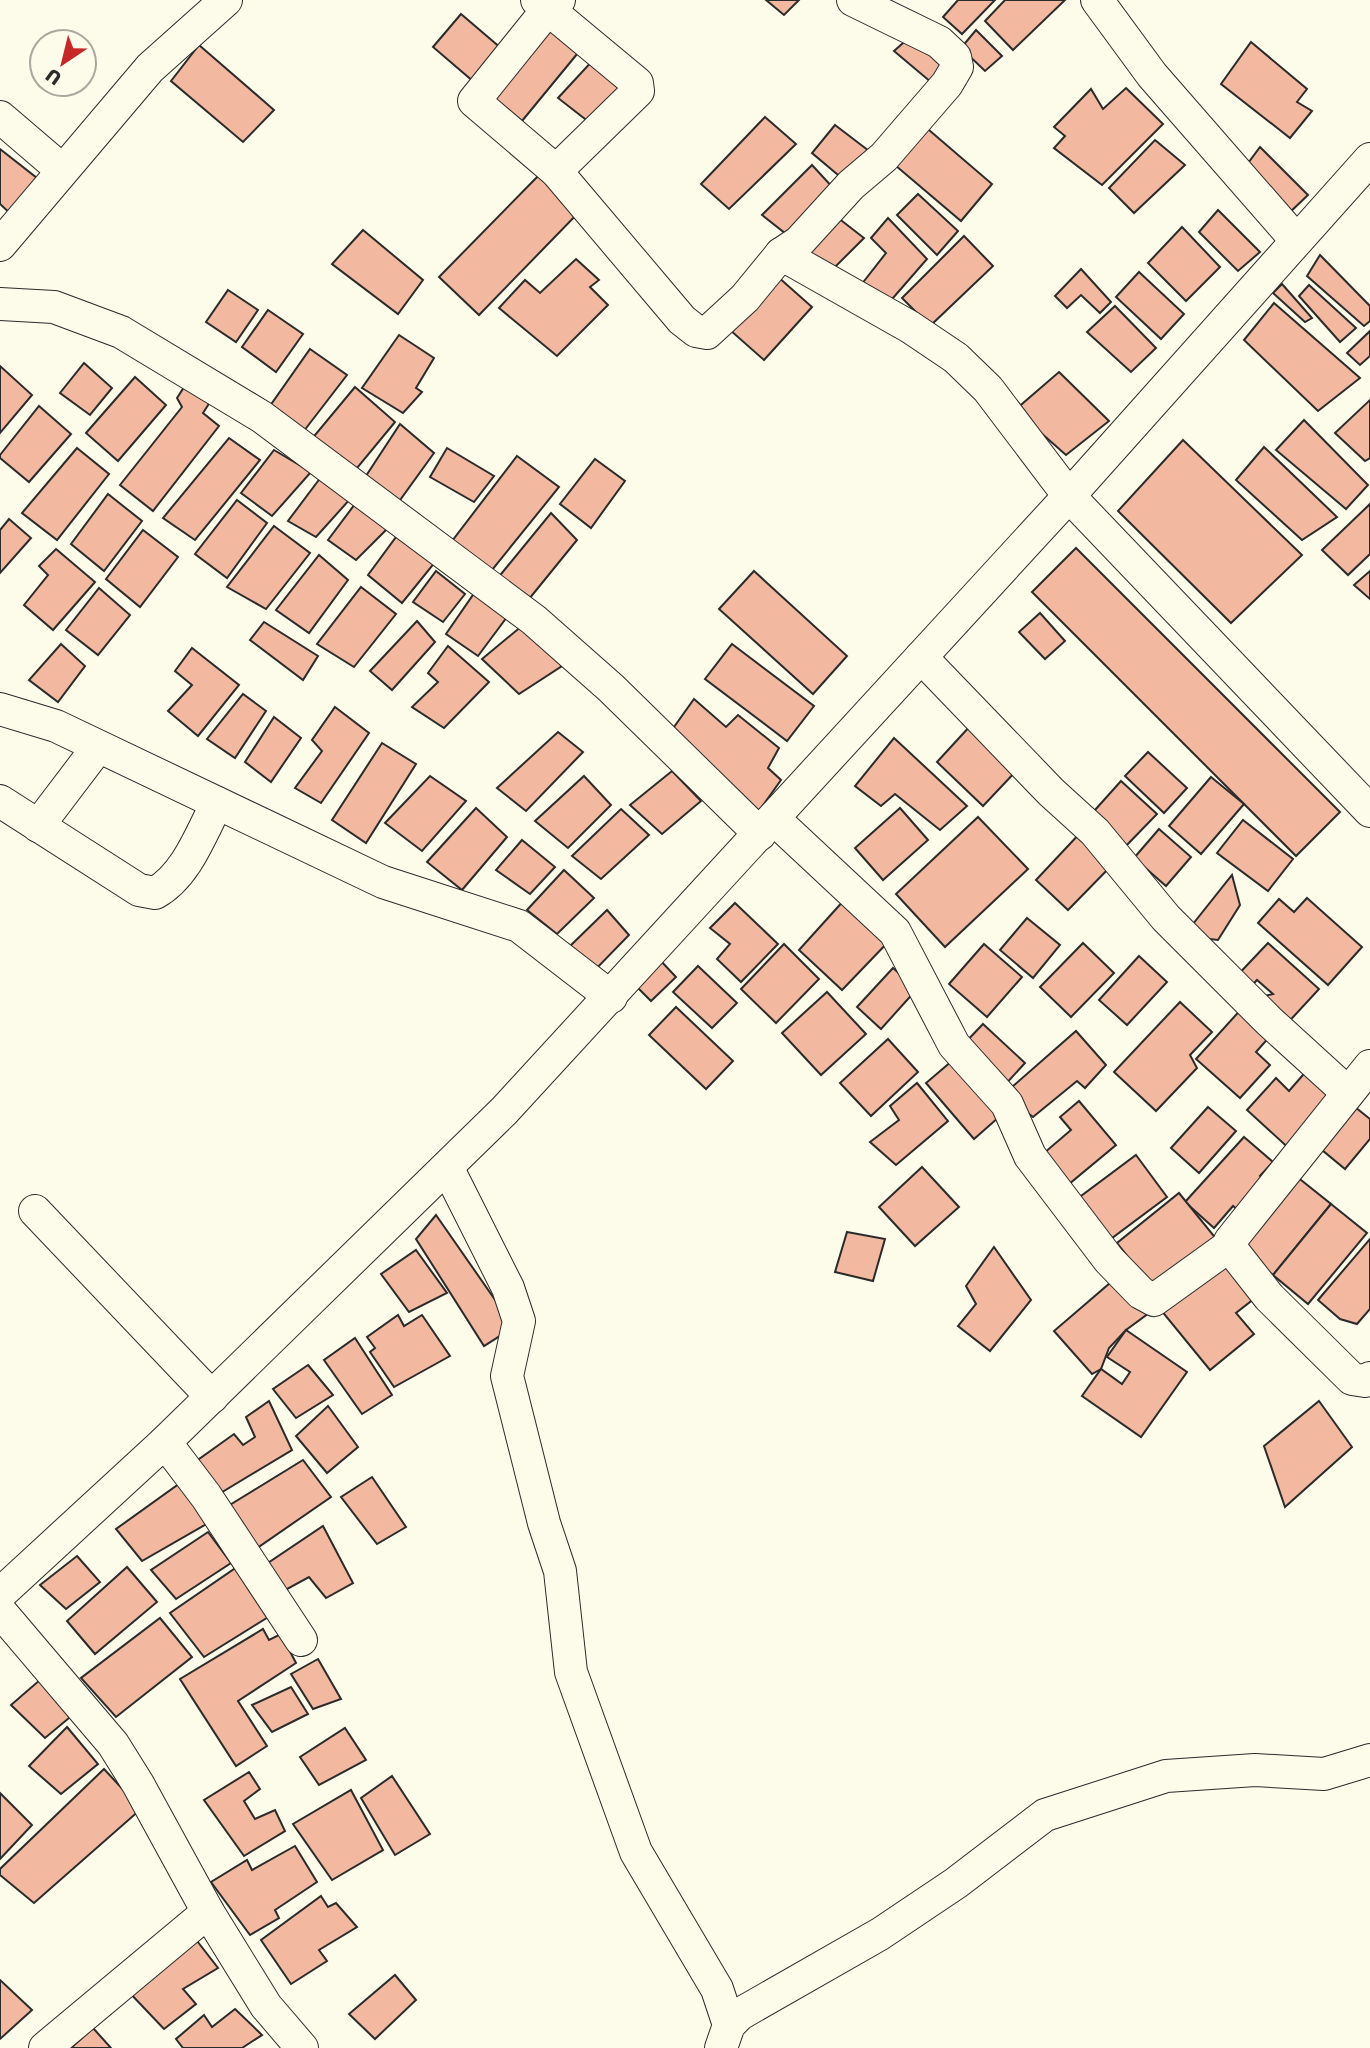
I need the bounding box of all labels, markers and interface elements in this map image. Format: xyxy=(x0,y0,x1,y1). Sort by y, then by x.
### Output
north arrow xyxy=(28,28,98,98)
text: U xyxy=(41,63,66,90)

